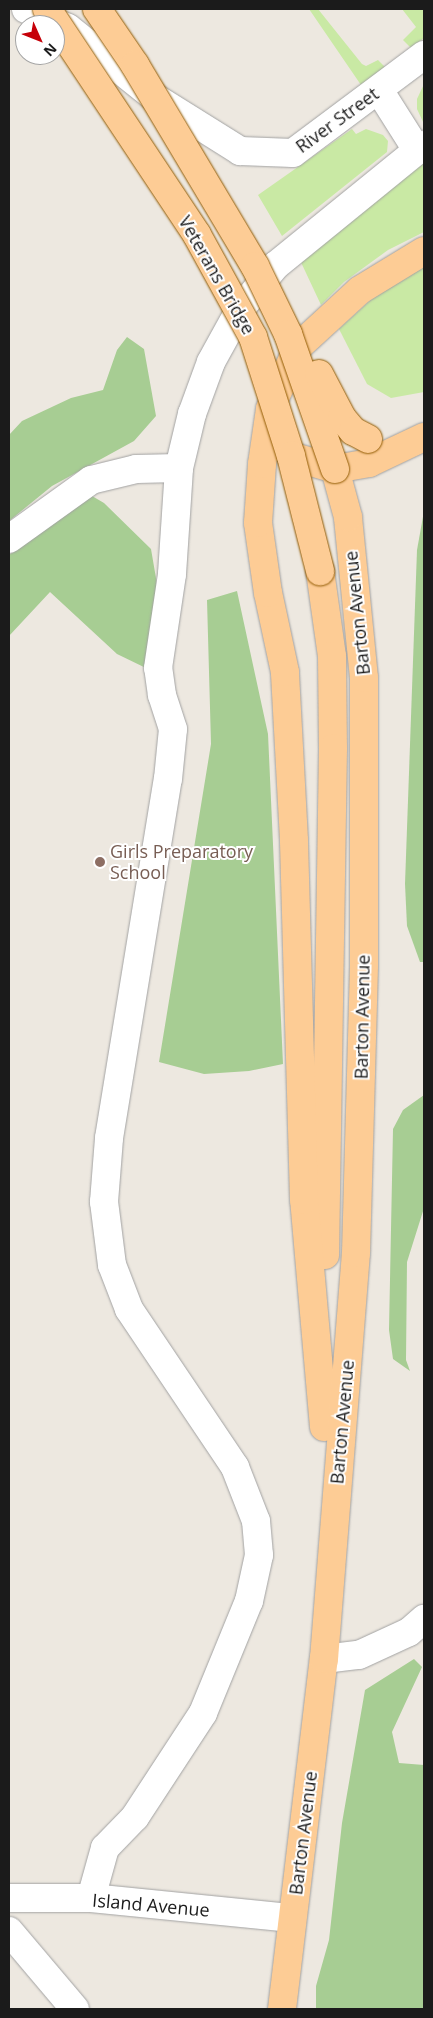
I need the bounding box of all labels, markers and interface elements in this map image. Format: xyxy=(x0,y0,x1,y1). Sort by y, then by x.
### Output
north arrow xyxy=(15,15,65,65)
text: N xyxy=(40,39,61,61)
street label: River Street xyxy=(291,83,383,157)
street label: Veterans Bridge xyxy=(174,212,260,338)
street label: Barton Avenue xyxy=(340,550,374,676)
place label: Girls Preparatory School xyxy=(110,841,253,884)
marker: Girls Preparatory School xyxy=(94,856,106,868)
street label: Barton Avenue xyxy=(350,955,374,1079)
street label: Barton Avenue xyxy=(326,1359,358,1485)
street label: Barton Avenue xyxy=(285,1770,321,1896)
street label: Island Avenue xyxy=(92,1889,210,1921)

